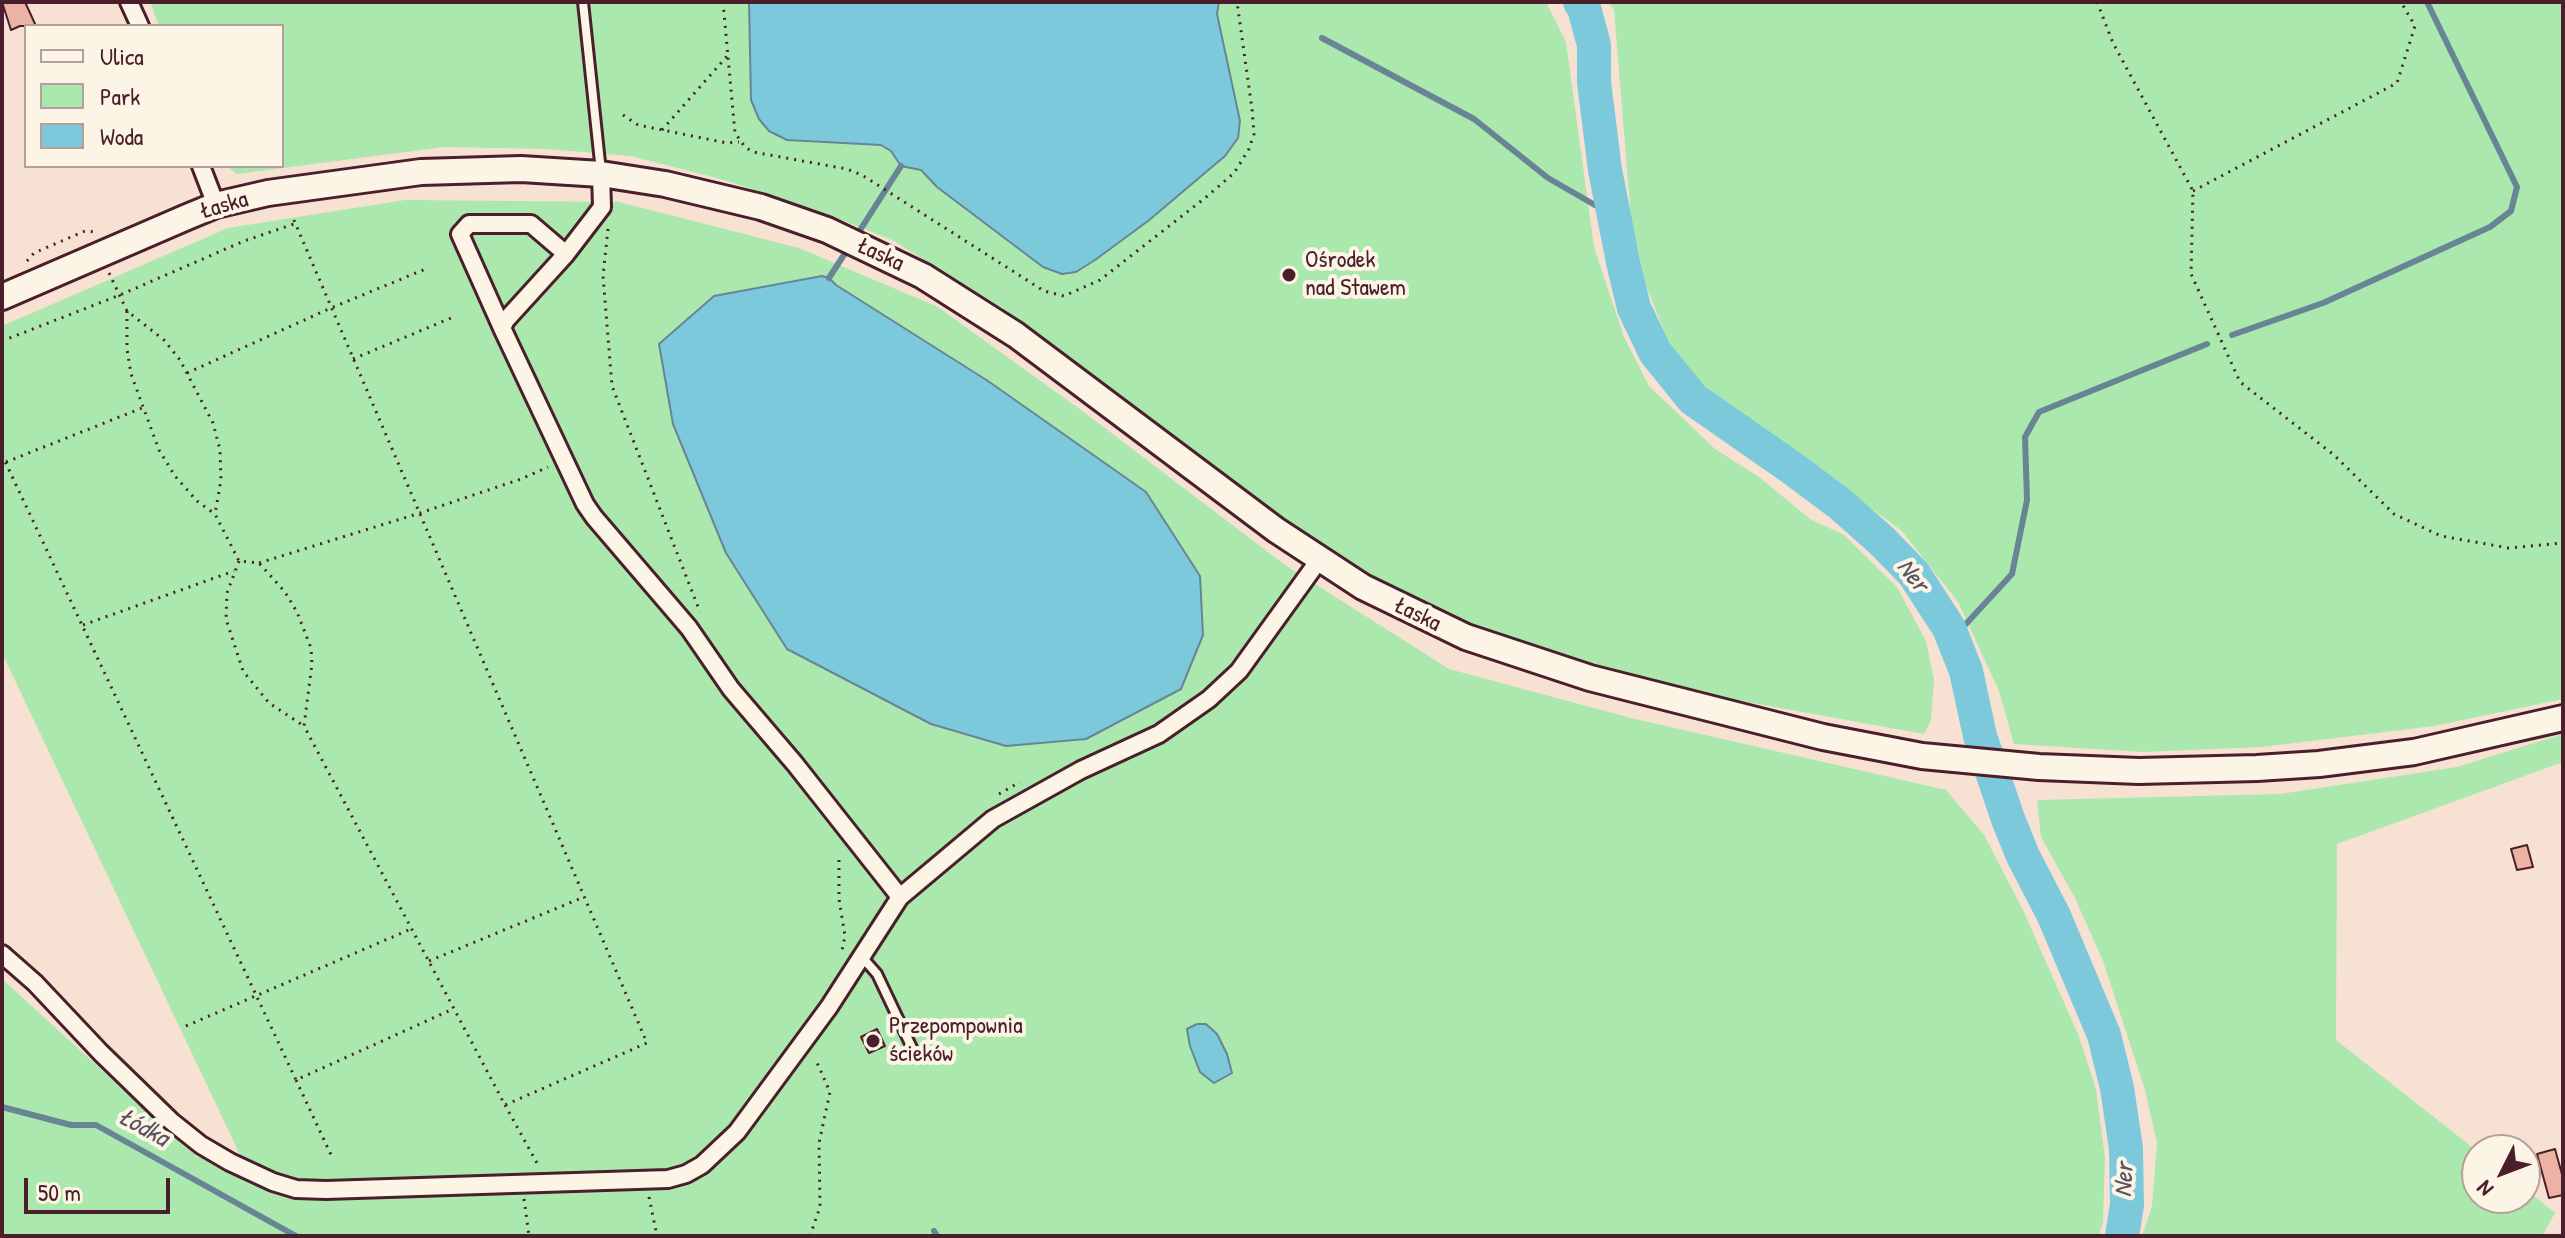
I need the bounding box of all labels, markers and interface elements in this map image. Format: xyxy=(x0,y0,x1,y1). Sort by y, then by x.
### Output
legend xyxy=(24,24,284,168)
text: Ulica xyxy=(100,40,144,72)
text: Park xyxy=(100,80,140,112)
text: Woda xyxy=(100,120,143,152)
street label: Łaska xyxy=(197,185,251,227)
street label: Łaska xyxy=(852,232,908,278)
place label: Ośrodek nad Stawem xyxy=(1305,247,1406,303)
marker: Ośrodek nad Stawem xyxy=(1280,266,1298,284)
water label: Ner xyxy=(1889,553,1935,599)
street label: Łaska xyxy=(1389,591,1445,639)
place label: Przepompownia ścieków xyxy=(889,1013,1023,1069)
marker: Przepompownia ścieków xyxy=(864,1032,882,1050)
water label: Łódka xyxy=(112,1101,174,1155)
north arrow xyxy=(2461,1134,2541,1214)
scale bar xyxy=(28,1162,174,1212)
water label: Ner xyxy=(2109,1162,2141,1198)
text: N xyxy=(2470,1174,2500,1203)
text: 50 m xyxy=(38,1176,81,1208)

